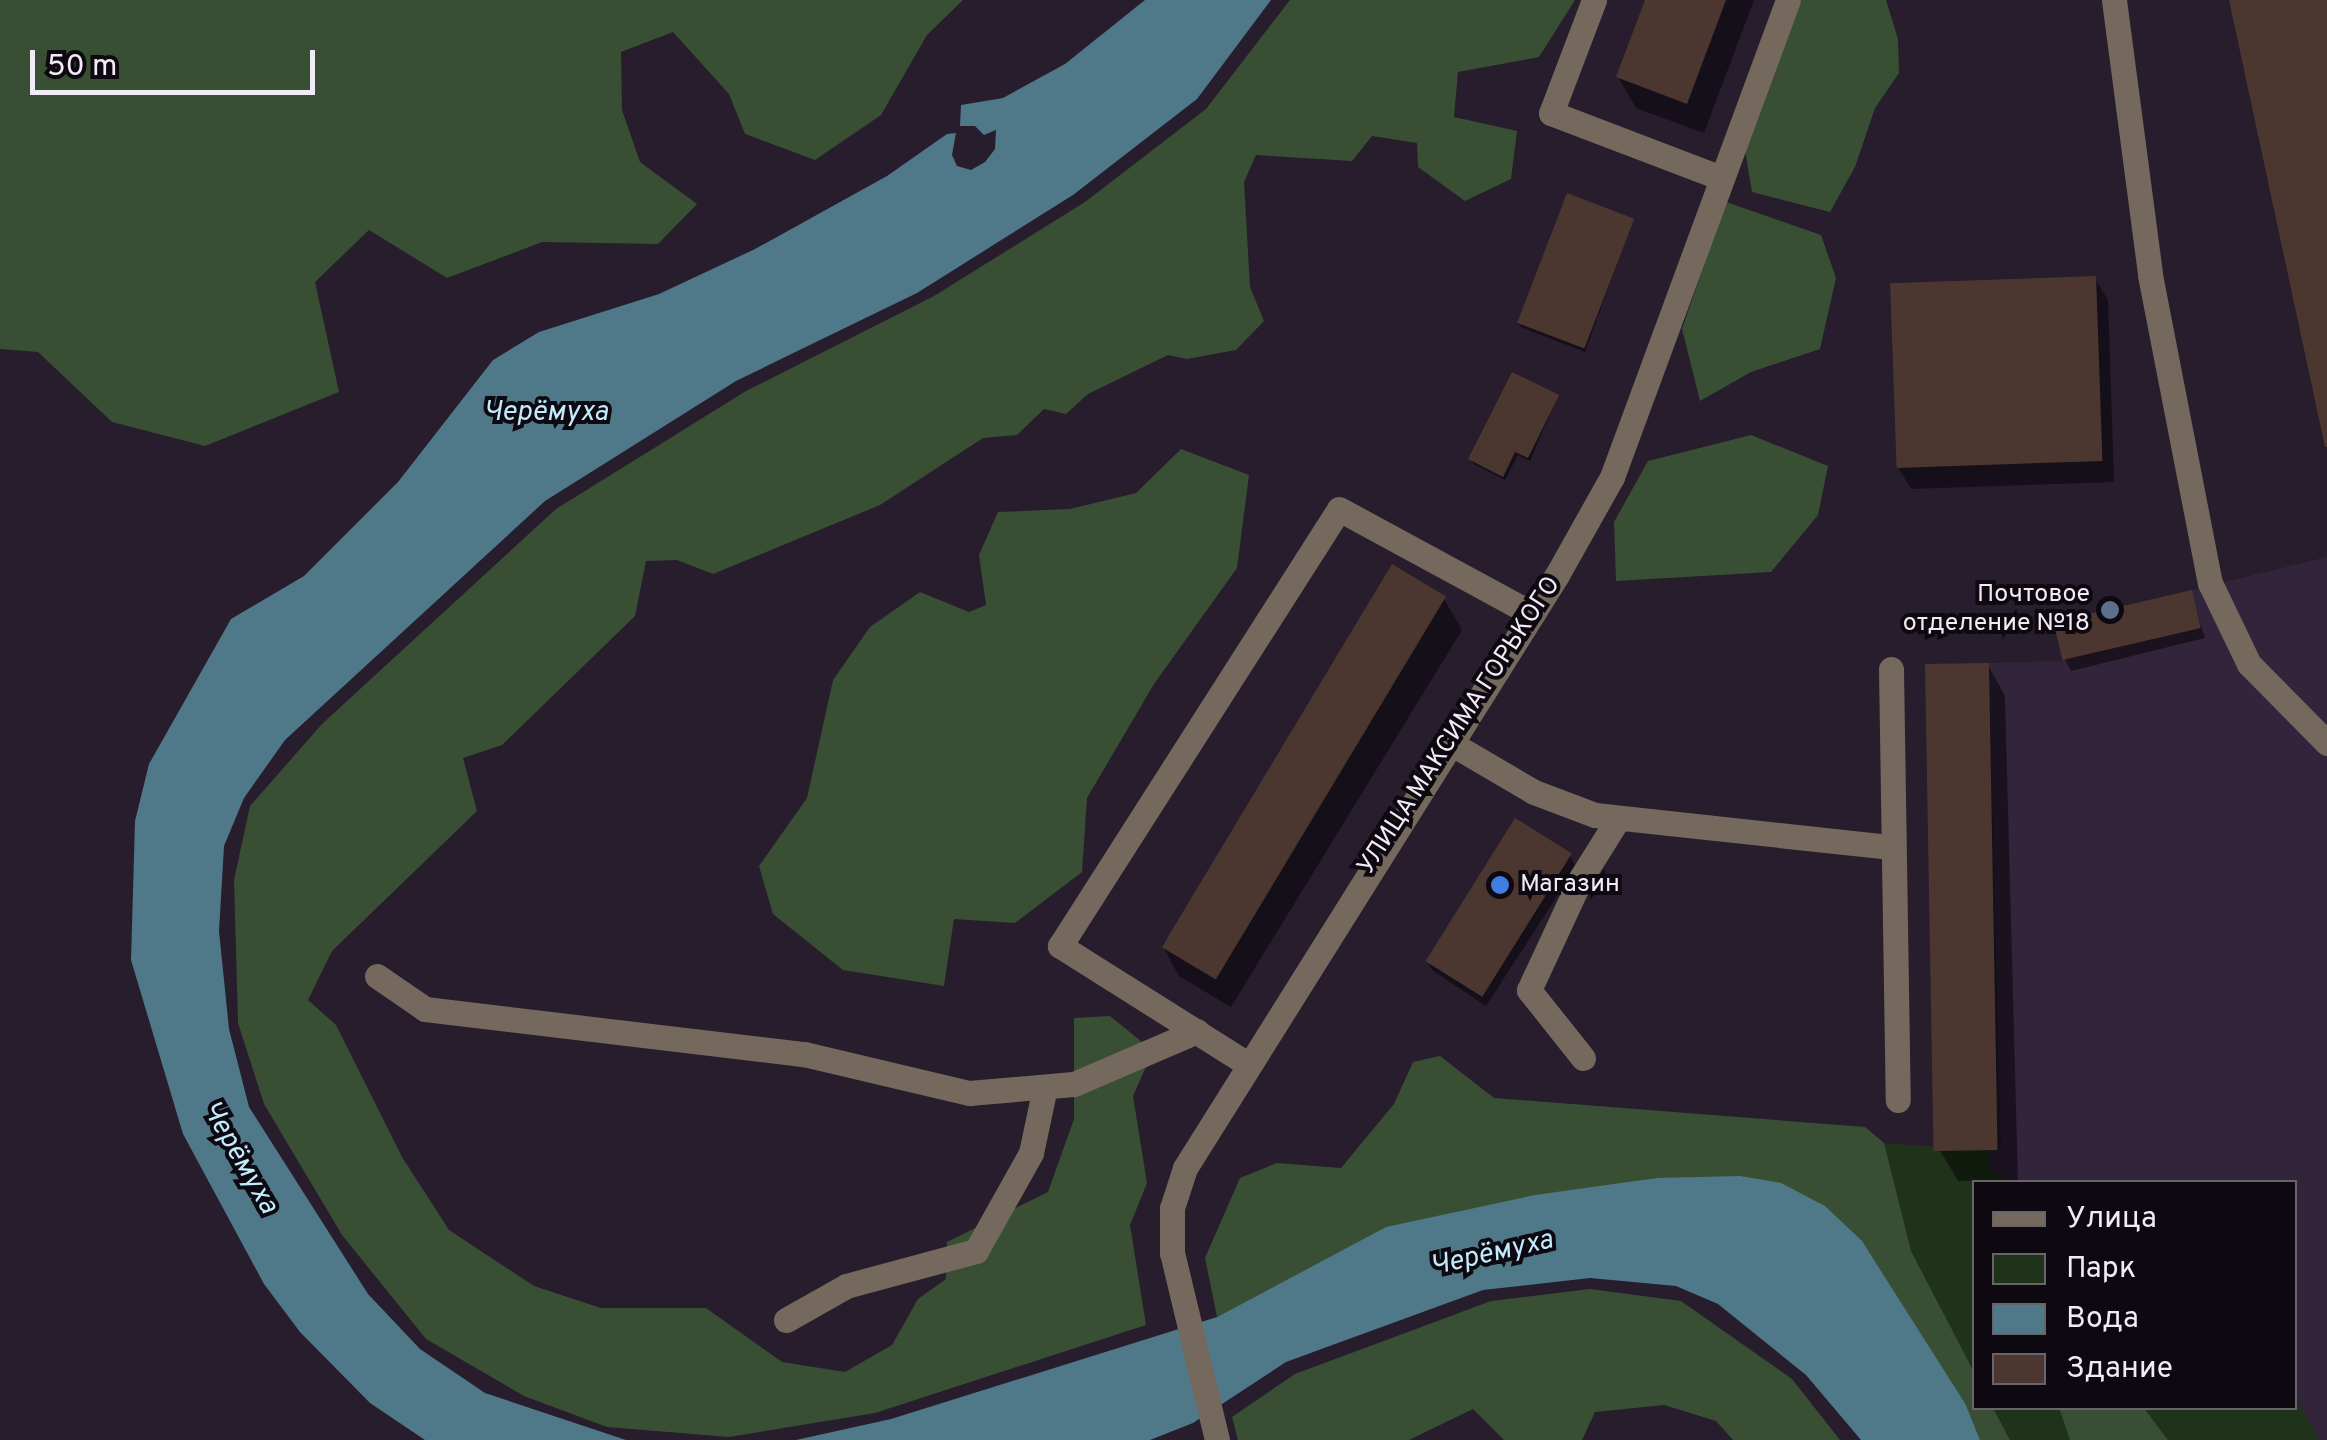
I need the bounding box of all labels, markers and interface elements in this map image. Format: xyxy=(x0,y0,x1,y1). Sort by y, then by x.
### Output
scale bar xyxy=(35,30,320,92)
text: 50 m xyxy=(47,49,117,86)
water label: Черёмуха xyxy=(484,396,608,430)
street label: УЛИЦА МАКСИМА ГОРЬКОГО xyxy=(1352,571,1568,881)
place label: Почтовое отделение №18 xyxy=(1903,581,2090,640)
marker: Почтовое отделение №18 xyxy=(2099,599,2121,621)
place label: Магазин xyxy=(1520,870,1620,900)
marker: Магазин xyxy=(1489,874,1511,896)
water label: Черёмуха xyxy=(193,1096,285,1220)
legend xyxy=(1972,1180,2297,1410)
text: Улица xyxy=(2066,1201,2157,1238)
water label: Черёмуха xyxy=(1428,1224,1556,1284)
text: Парк xyxy=(2066,1251,2136,1288)
text: Вода xyxy=(2066,1301,2139,1338)
text: Здание xyxy=(2066,1351,2173,1388)

